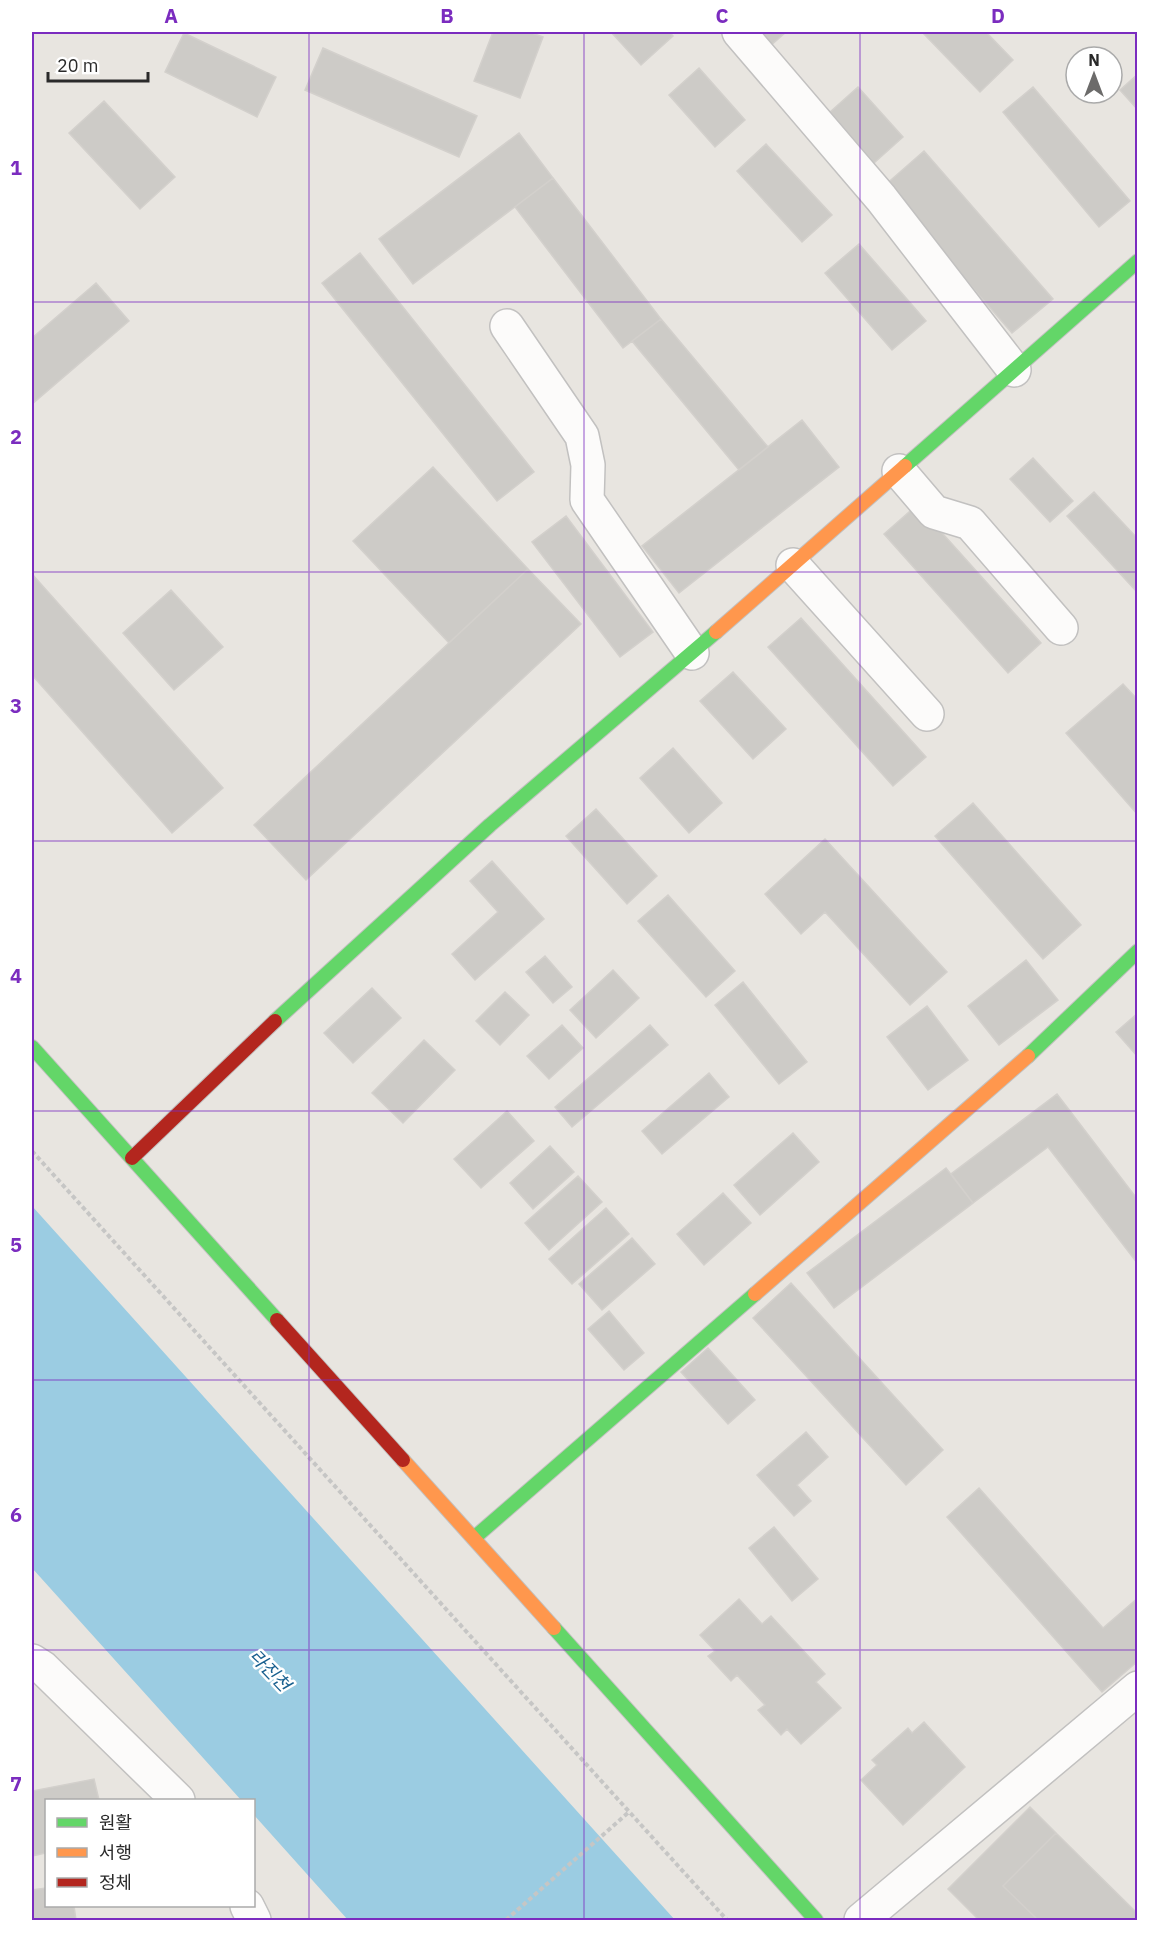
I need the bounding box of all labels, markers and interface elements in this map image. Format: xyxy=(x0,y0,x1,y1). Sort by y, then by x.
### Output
text: A xyxy=(164,2,178,29)
text: B xyxy=(440,2,454,29)
text: C xyxy=(715,2,729,29)
text: D xyxy=(991,2,1005,29)
scale bar xyxy=(48,45,148,83)
north arrow xyxy=(1064,45,1124,105)
text: N xyxy=(1088,50,1100,70)
text: 20 m xyxy=(57,54,99,77)
text: 1 xyxy=(10,154,22,181)
text: 2 xyxy=(10,423,22,450)
text: 3 xyxy=(10,692,22,719)
text: 4 xyxy=(10,962,22,989)
text: 5 xyxy=(10,1231,22,1258)
text: 6 xyxy=(10,1501,22,1528)
water label: 라진천 xyxy=(244,1644,297,1698)
text: 7 xyxy=(10,1770,22,1797)
legend xyxy=(45,1799,255,1907)
text: 원활 xyxy=(99,1811,132,1834)
text: 서행 xyxy=(99,1841,132,1864)
text: 정체 xyxy=(99,1871,132,1894)

